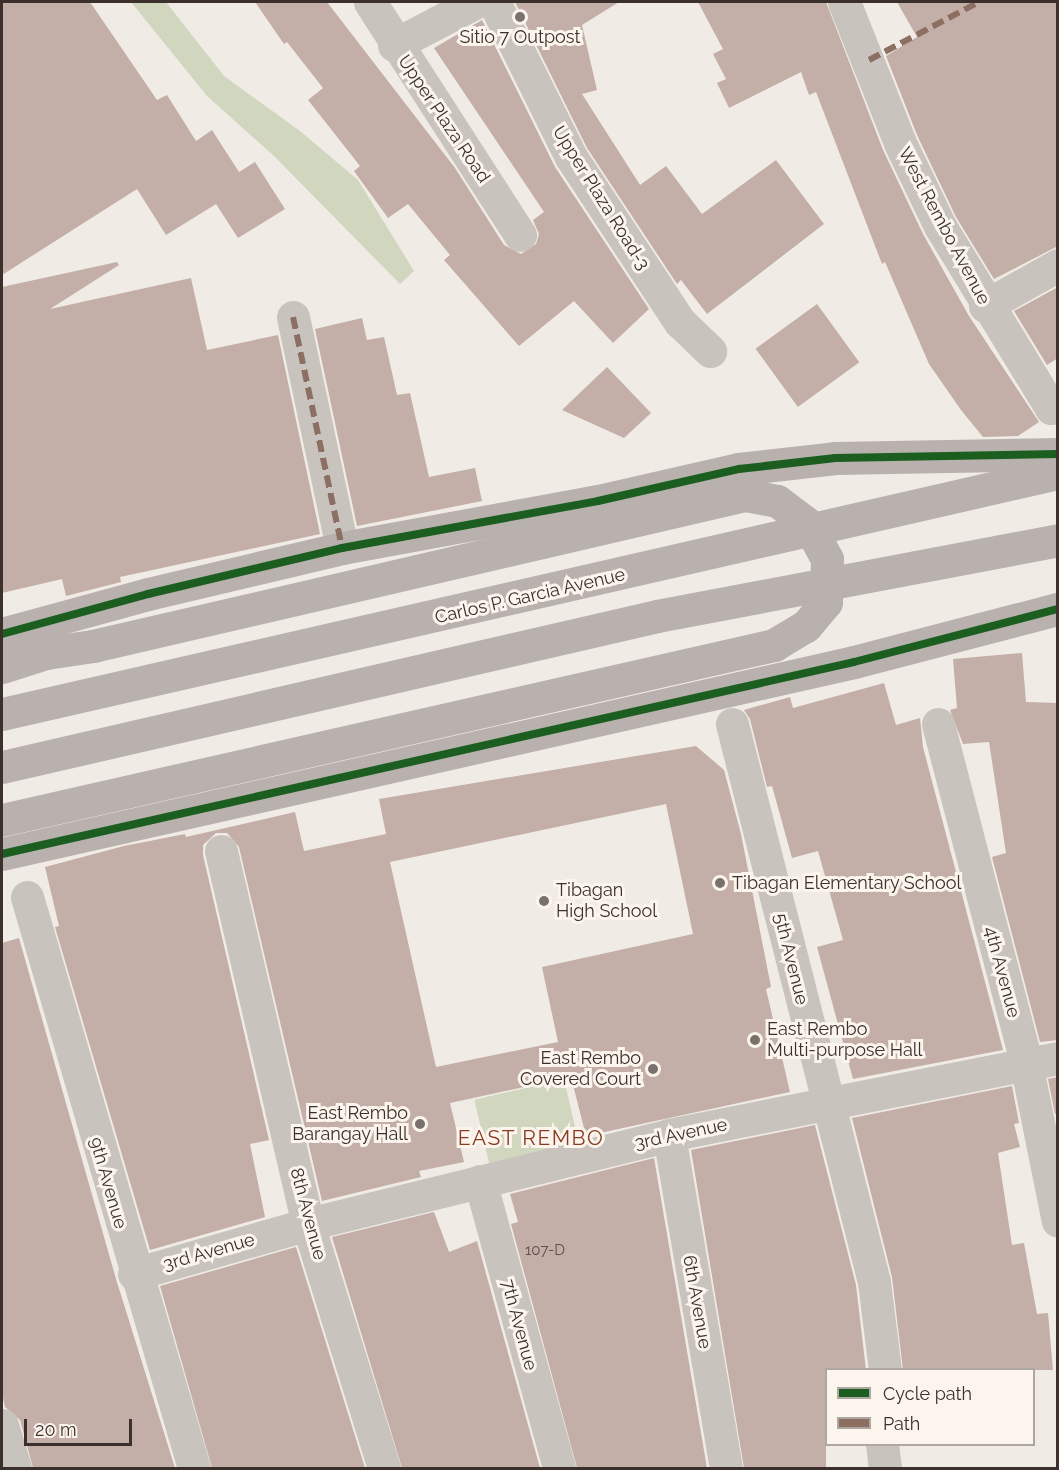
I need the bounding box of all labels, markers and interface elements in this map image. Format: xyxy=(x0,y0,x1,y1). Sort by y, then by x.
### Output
marker: Sitio 7 Outpost xyxy=(513,10,527,24)
place label: Sitio 7 Outpost xyxy=(459,26,581,48)
street label: Upper Plaza Road xyxy=(393,51,495,187)
street label: Upper Plaza Road-3 xyxy=(548,122,654,274)
street label: West Rembo Avenue xyxy=(893,143,995,309)
street label: Carlos P. Garcia Avenue xyxy=(433,564,627,628)
place label: Tibagan Elementary School xyxy=(732,872,962,894)
marker: Tibagan Elementary School xyxy=(713,876,727,890)
place label: Tibagan High School xyxy=(556,880,657,922)
marker: Tibagan High School xyxy=(537,894,551,908)
street label: 5th Avenue xyxy=(769,911,813,1007)
street label: 4th Avenue xyxy=(979,924,1025,1020)
place label: East Rembo Multi-purpose Hall xyxy=(767,1019,923,1062)
marker: East Rembo Multi-purpose Hall xyxy=(748,1033,762,1047)
place label: East Rembo Covered Court xyxy=(520,1048,641,1090)
marker: East Rembo Covered Court xyxy=(646,1062,660,1076)
place label: East Rembo Barangay Hall xyxy=(292,1103,408,1146)
street label: 3rd Avenue xyxy=(632,1114,730,1154)
marker: East Rembo Barangay Hall xyxy=(413,1117,427,1131)
district label: EAST REMBO xyxy=(457,1125,605,1151)
street label: 9th Avenue xyxy=(85,1134,131,1232)
street label: 8th Avenue xyxy=(285,1165,331,1263)
street label: 3rd Avenue xyxy=(161,1229,257,1275)
house number: 107-D xyxy=(525,1242,565,1260)
street label: 6th Avenue xyxy=(678,1253,716,1351)
street label: 7th Avenue xyxy=(496,1277,542,1373)
legend xyxy=(825,1368,1035,1446)
text: Cycle path xyxy=(883,1383,972,1404)
scale bar xyxy=(27,1407,135,1445)
text: Path xyxy=(883,1413,920,1434)
text: 20 m xyxy=(35,1419,77,1440)

